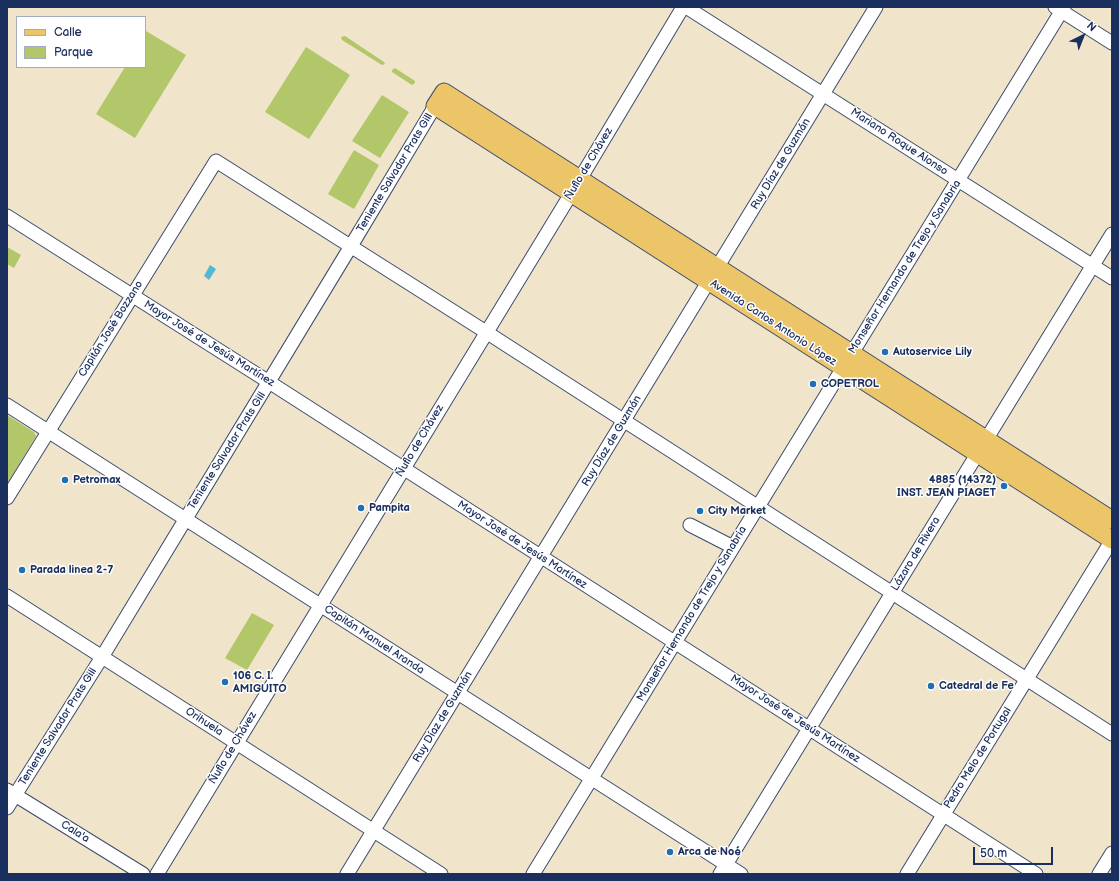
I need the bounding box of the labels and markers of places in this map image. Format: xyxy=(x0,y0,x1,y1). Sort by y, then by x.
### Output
place label: Autoservice Lily xyxy=(893,345,972,359)
marker: Autoservice Lily xyxy=(880,347,890,357)
place label: COPETROL xyxy=(821,377,879,391)
marker: COPETROL xyxy=(808,379,818,389)
place label: Petromax xyxy=(73,473,120,487)
place label: 4885 (14372) INST. JEAN PIAGET xyxy=(897,473,996,499)
marker: Petromax xyxy=(60,475,70,485)
marker: 4885 (14372) INST. JEAN PIAGET xyxy=(999,481,1009,491)
place label: Pampita xyxy=(369,501,410,515)
marker: Pampita xyxy=(356,503,366,513)
place label: City Market xyxy=(708,504,766,518)
marker: City Market xyxy=(695,506,705,516)
place label: Parada linea 2-7 xyxy=(30,563,113,577)
marker: Parada linea 2-7 xyxy=(17,565,27,575)
place label: 106 C. I. AMIGUITO xyxy=(233,669,287,695)
marker: 106 C. I. AMIGUITO xyxy=(220,677,230,687)
place label: Catedral de Fe xyxy=(939,679,1014,693)
marker: Catedral de Fe xyxy=(926,681,936,691)
place label: Arca de Noé xyxy=(678,845,741,859)
marker: Arca de Noé xyxy=(665,847,675,857)

